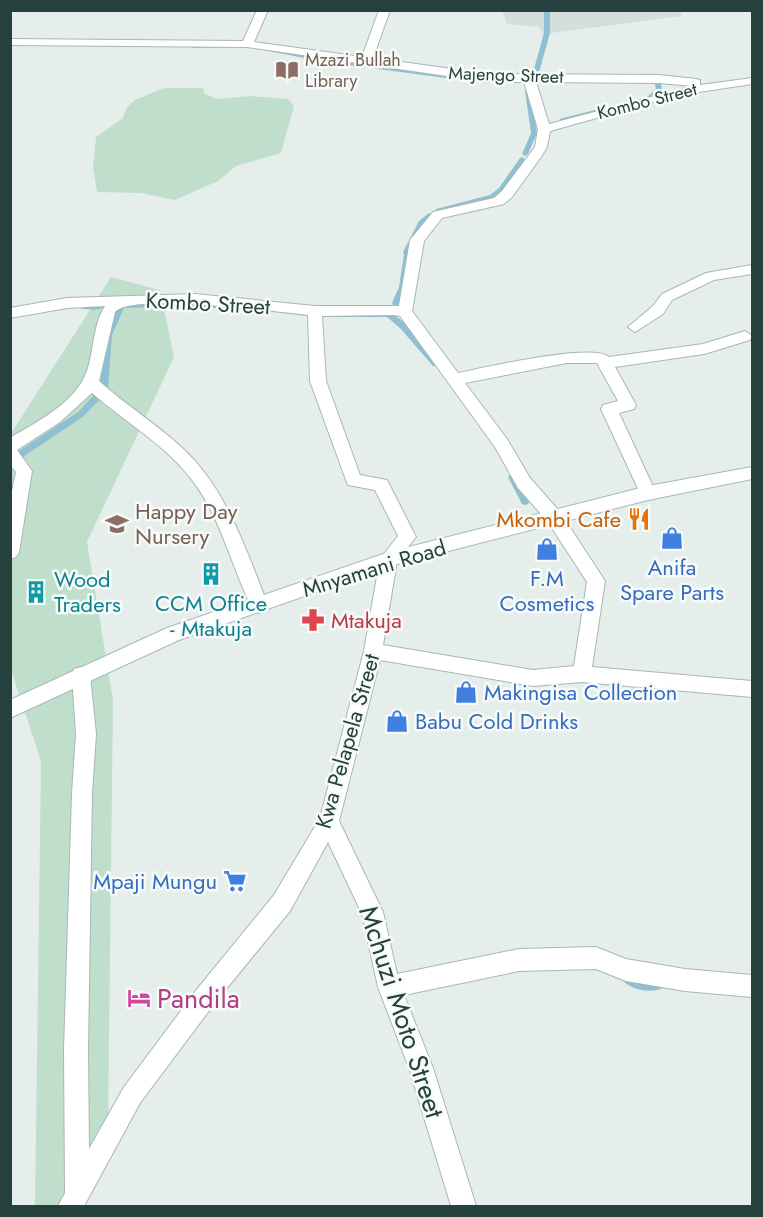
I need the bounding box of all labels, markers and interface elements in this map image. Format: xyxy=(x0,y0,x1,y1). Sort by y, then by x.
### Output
place label: Mzazi Bullah Library xyxy=(305,47,401,94)
library icon: Mzazi Bullah Library xyxy=(274,57,300,83)
street label: Majengo Street xyxy=(448,60,565,90)
street label: Kombo Street xyxy=(594,76,700,126)
street label: Kombo Street xyxy=(145,284,272,322)
place label: Happy Day Nursery xyxy=(135,495,238,552)
place label: Mkombi Cafe xyxy=(497,503,621,535)
restaurant icon: Mkombi Cafe xyxy=(626,506,652,532)
school or university icon: Happy Day Nursery xyxy=(104,511,130,537)
shop icon: Anifa Spare Parts xyxy=(659,525,685,551)
street label: Mnyamani Road xyxy=(298,531,450,605)
shop icon: F.M Cosmetics xyxy=(534,536,560,562)
place label: Anifa Spare Parts xyxy=(620,551,724,608)
building icon: CCM Office - Mtakuja xyxy=(198,561,224,587)
place label: F.M Cosmetics xyxy=(500,562,595,619)
place label: Wood Traders xyxy=(54,563,121,620)
building icon: Wood Traders xyxy=(23,579,49,605)
place label: CCM Office - Mtakuja xyxy=(155,587,267,644)
place label: Mtakuja xyxy=(331,604,402,636)
pharmacy icon: Mtakuja xyxy=(300,607,326,633)
street label: Kwa Pelapela Street xyxy=(307,649,387,832)
place label: Makingisa Collection xyxy=(484,676,677,708)
shop icon: Makingisa Collection xyxy=(453,679,479,705)
place label: Babu Cold Drinks xyxy=(415,705,578,737)
shop icon: Babu Cold Drinks xyxy=(384,708,410,734)
place label: Mpaji Mungu xyxy=(93,865,217,897)
supermarket icon: Mpaji Mungu xyxy=(222,868,248,894)
street label: Mchuzi Moto Street xyxy=(349,901,455,1124)
place label: Pandila xyxy=(157,979,240,1018)
hotel icon: Pandila xyxy=(126,985,152,1011)

